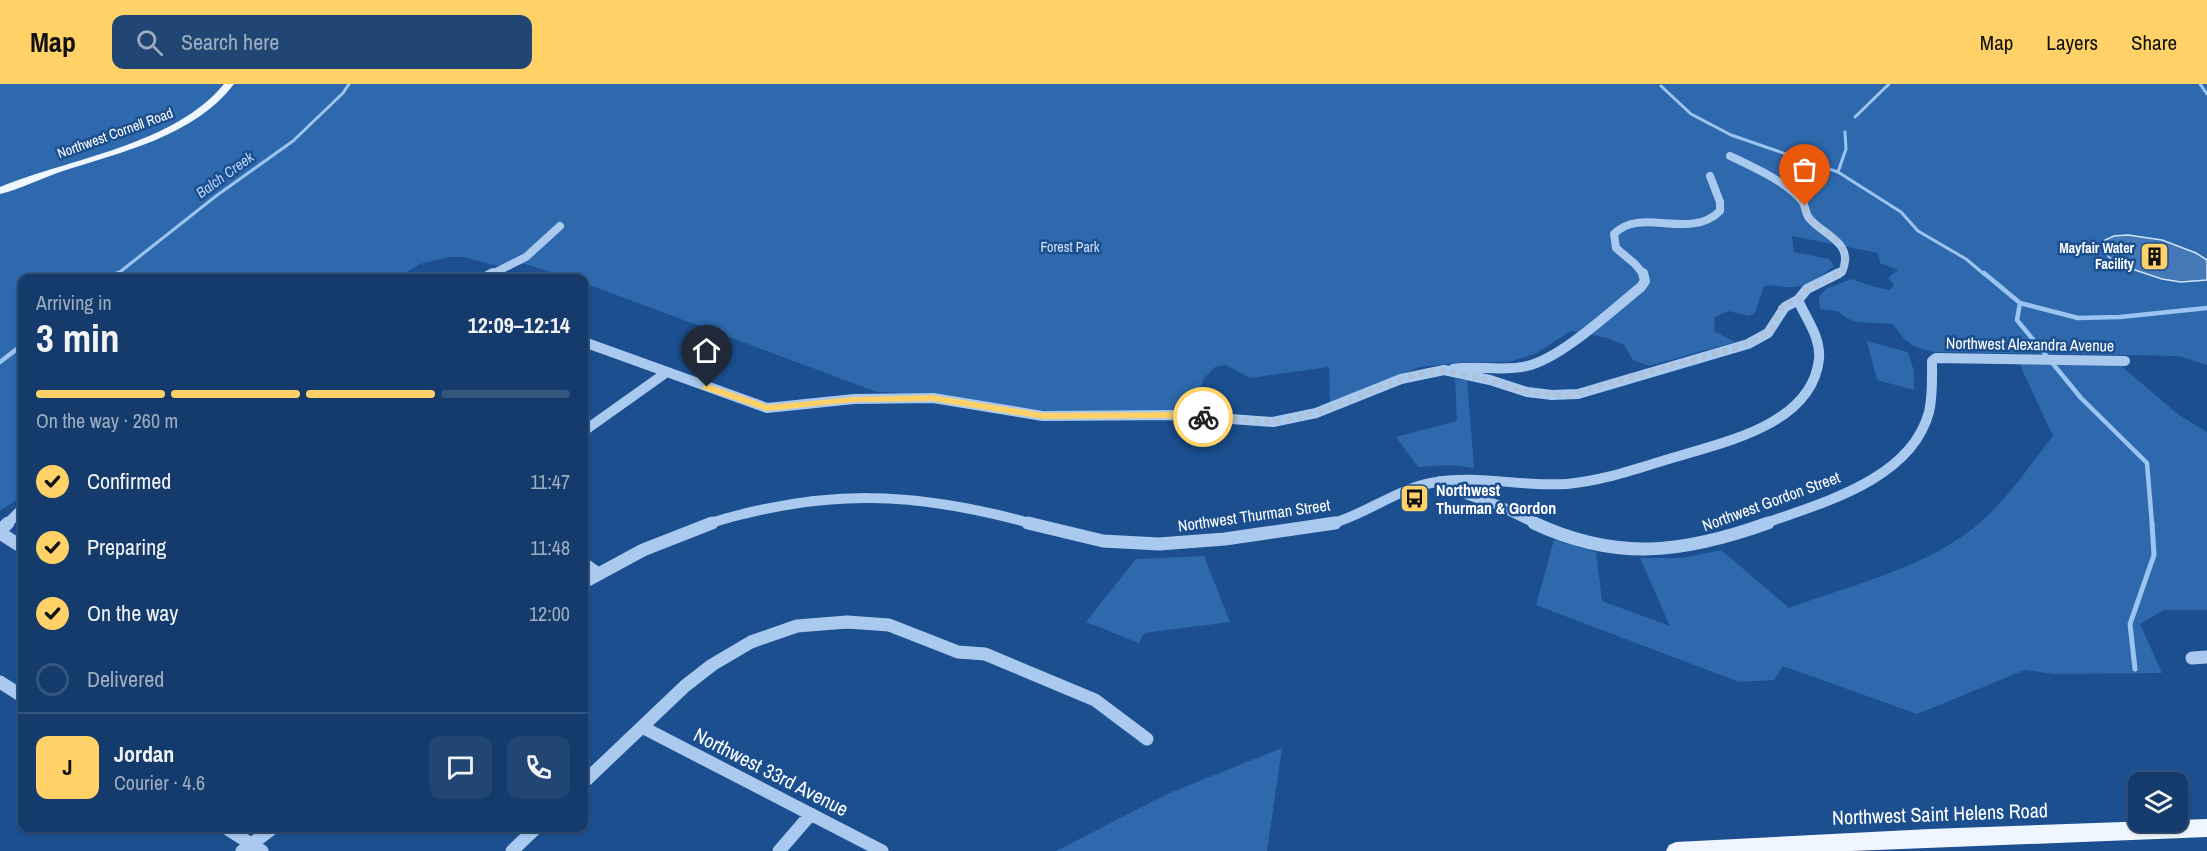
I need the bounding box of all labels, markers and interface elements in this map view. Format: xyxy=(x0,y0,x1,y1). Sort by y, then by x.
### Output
search box xyxy=(112,15,532,69)
text: Map xyxy=(30,23,76,61)
icon: search xyxy=(133,26,166,59)
text: Search here xyxy=(181,27,279,57)
text: Map xyxy=(1980,28,2013,57)
text: Layers xyxy=(2046,28,2098,57)
text: Share xyxy=(2131,28,2177,57)
street label: Northwest Cornell Road xyxy=(55,104,175,162)
pin xyxy=(1779,144,1830,206)
water label: Balch Creek xyxy=(191,146,259,203)
icon: bag xyxy=(1788,153,1821,186)
park label: Forest Park xyxy=(1041,238,1100,256)
place label: Mayfair Water Facility xyxy=(2059,239,2135,273)
building icon: Mayfair Water Facility xyxy=(2139,240,2171,272)
text: Arriving in xyxy=(36,289,112,316)
text: 12:09–12:14 xyxy=(468,310,570,340)
text: 3 min xyxy=(36,312,120,364)
pin xyxy=(681,325,732,387)
street label: Northwest Alexandra Avenue xyxy=(1946,332,2114,356)
icon: home xyxy=(690,334,723,367)
courier xyxy=(1173,387,1233,447)
icon: bike xyxy=(1187,401,1220,434)
text: On the way · 260 m xyxy=(36,407,178,434)
icon: check xyxy=(36,465,69,498)
text: Confirmed xyxy=(87,466,171,496)
street label: Northwest Gordon Street xyxy=(1699,466,1843,536)
text: 11:47 xyxy=(530,468,570,495)
place label: Northwest Thurman & Gordon xyxy=(1436,479,1556,519)
bus stop icon: Northwest Thurman & Gordon xyxy=(1399,483,1431,515)
street label: Northwest Thurman Street xyxy=(1176,493,1332,537)
icon: check xyxy=(36,531,69,564)
text: Preparing xyxy=(87,532,166,562)
text: 11:48 xyxy=(530,534,570,561)
icon: check xyxy=(36,597,69,630)
text: On the way xyxy=(87,598,178,628)
text: 12:00 xyxy=(529,600,570,627)
text: Delivered xyxy=(87,664,164,694)
street label: Northwest 33rd Avenue xyxy=(689,721,853,822)
button: chat xyxy=(429,736,492,799)
button: phone xyxy=(507,736,570,799)
text: Jordan xyxy=(114,739,174,769)
text: J xyxy=(62,752,73,782)
text: Courier · 4.6 xyxy=(114,769,205,796)
map controls xyxy=(2128,772,2188,832)
button: layers xyxy=(2128,772,2188,832)
street label: Northwest Saint Helens Road xyxy=(1832,796,2048,831)

